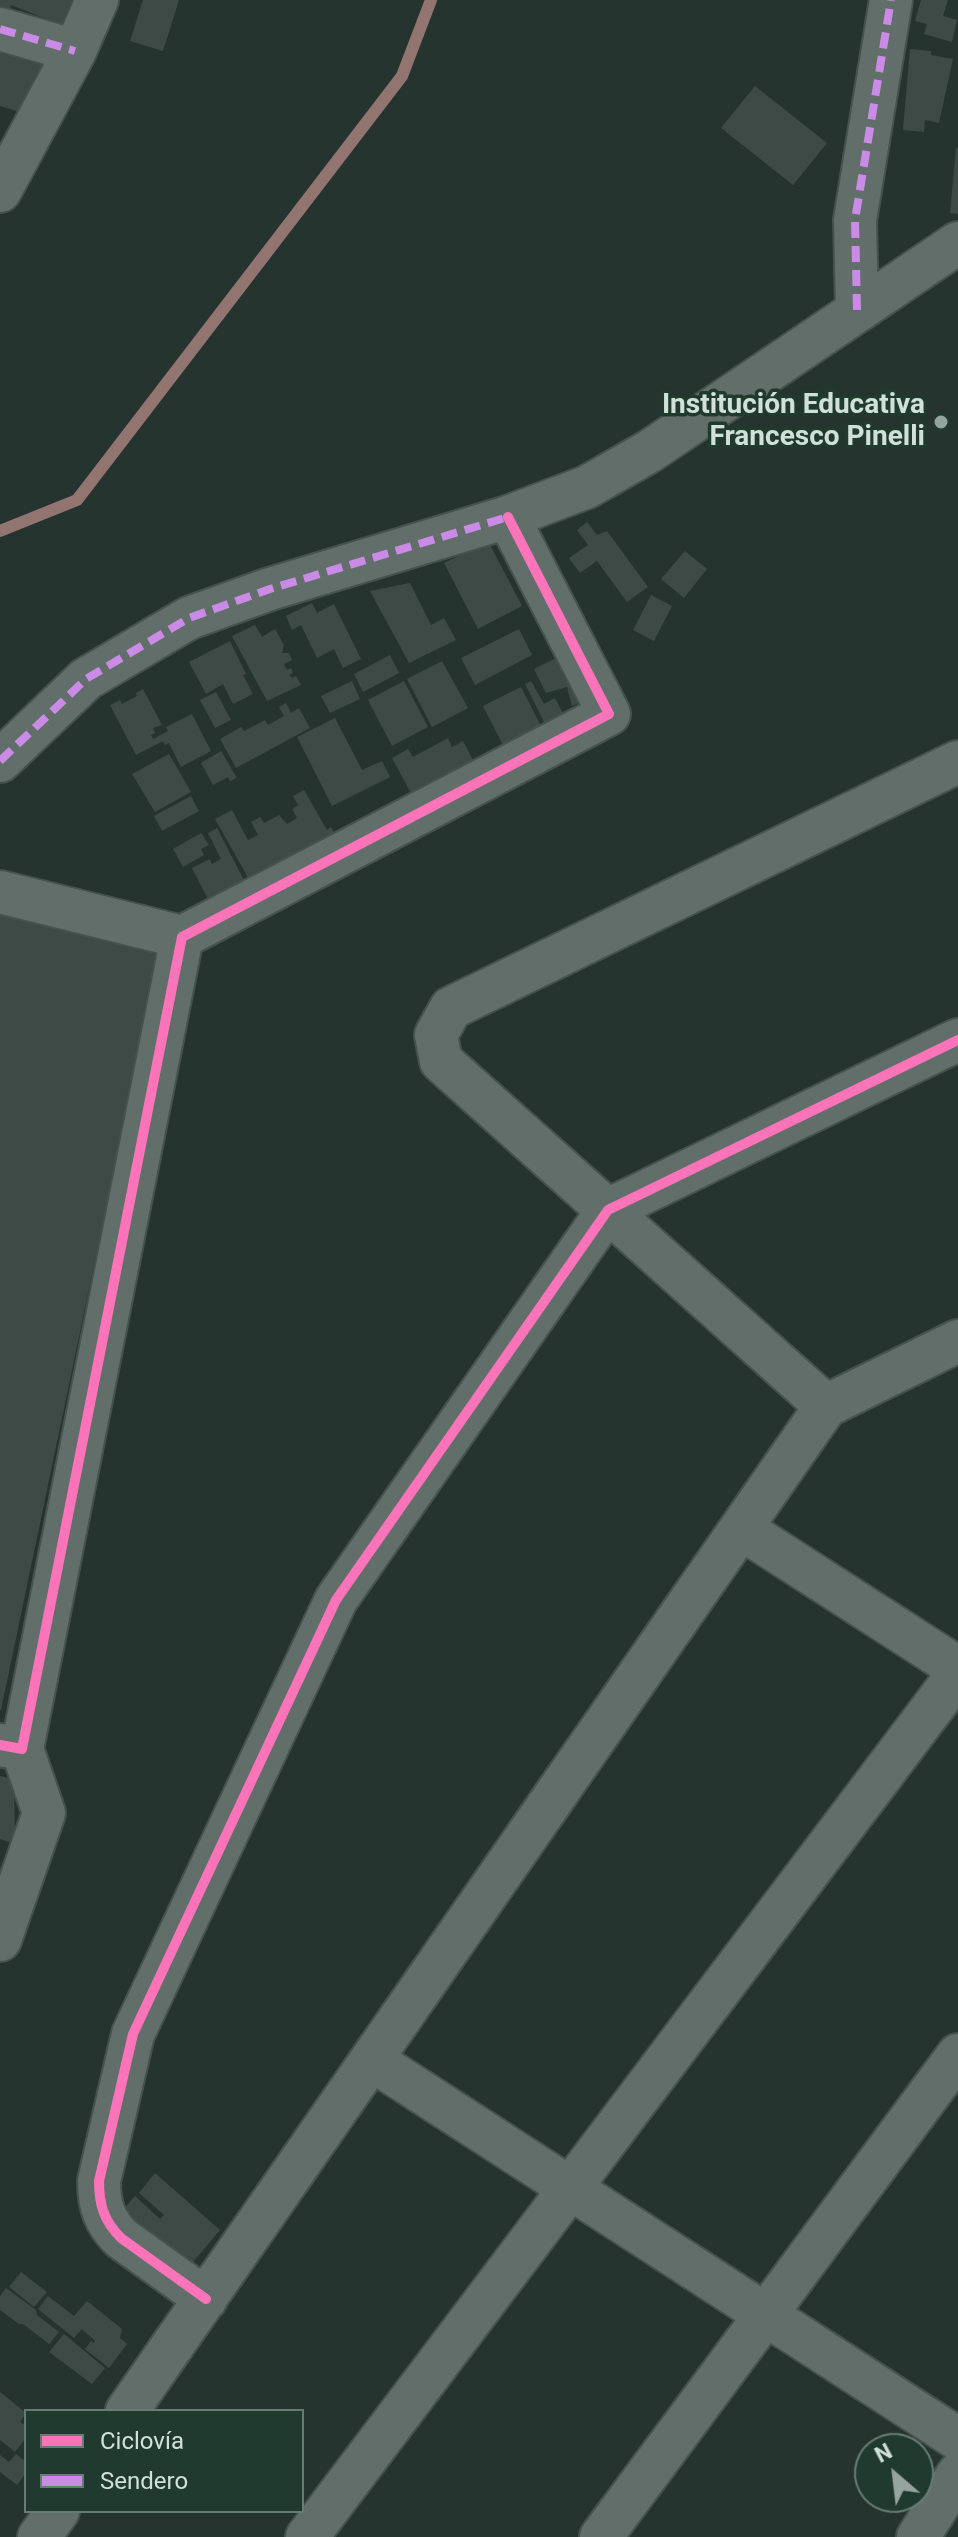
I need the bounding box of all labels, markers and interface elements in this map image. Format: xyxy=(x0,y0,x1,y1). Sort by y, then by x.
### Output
place label: Institución Educativa Francesco Pinelli xyxy=(662,389,925,455)
marker: Institución Educativa Francesco Pinelli xyxy=(932,413,950,431)
legend xyxy=(24,2409,304,2513)
text: Ciclovía xyxy=(100,2427,184,2455)
north arrow xyxy=(854,2433,934,2513)
text: N xyxy=(871,2438,896,2468)
text: Sendero xyxy=(100,2467,188,2495)

